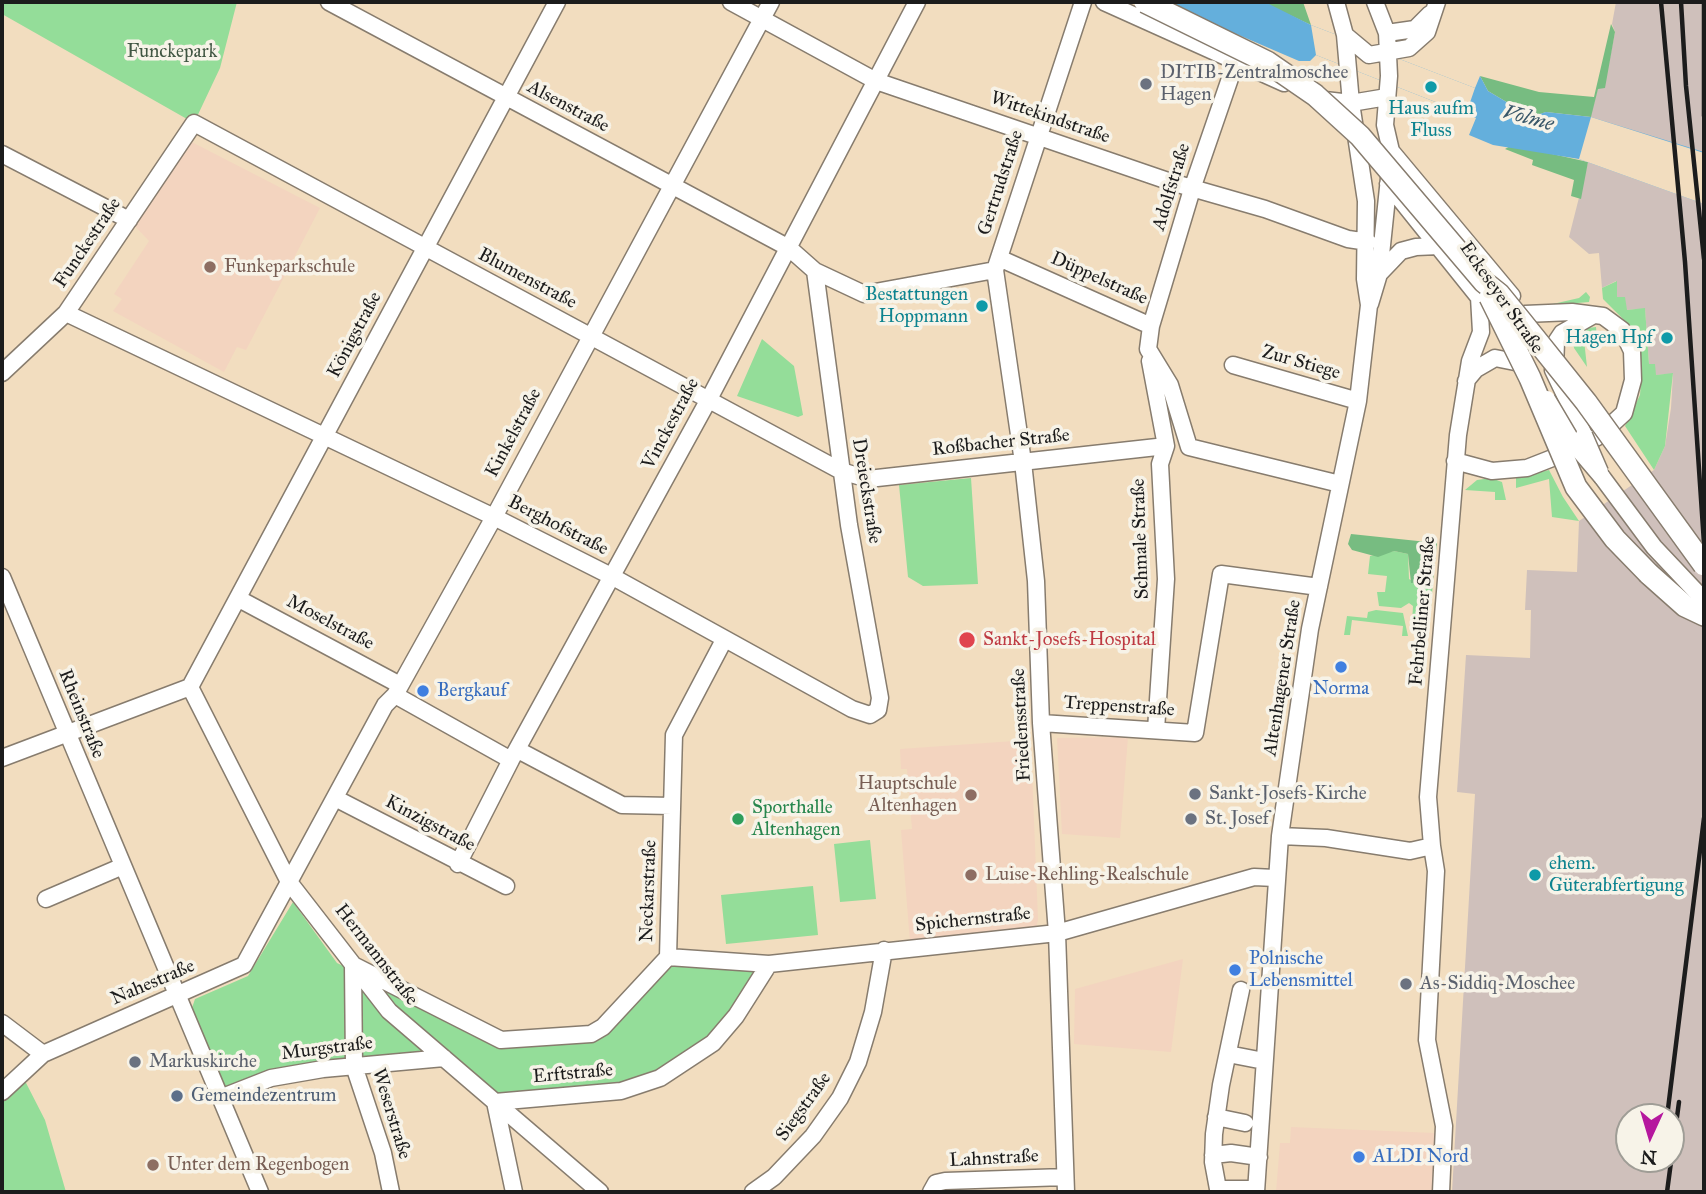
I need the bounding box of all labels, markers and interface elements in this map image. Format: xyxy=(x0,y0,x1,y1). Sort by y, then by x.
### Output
park label: Funckepark xyxy=(127,41,217,63)
place label: DITIB-Zentralmoschee Hagen xyxy=(1160,62,1348,106)
street label: Alsenstraße xyxy=(523,76,613,138)
marker: DITIB-Zentralmoschee Hagen xyxy=(1138,76,1154,92)
marker: Haus aufm Fluss xyxy=(1423,79,1439,95)
street label: Wittekindstraße xyxy=(987,87,1113,149)
place label: Haus aufm Fluss xyxy=(1388,98,1474,142)
water label: Volme xyxy=(1500,100,1556,138)
street label: Gertrudstraße xyxy=(973,128,1029,238)
street label: Adolfstraße xyxy=(1148,141,1196,233)
street label: Funckestraße xyxy=(50,194,126,292)
street label: Eckeseyer Straße xyxy=(1454,238,1548,358)
street label: Blumenstraße xyxy=(474,243,580,315)
street label: Düppelstraße xyxy=(1047,247,1151,311)
place label: Funkeparkschule xyxy=(224,256,355,278)
marker: Funkeparkschule xyxy=(202,259,218,275)
place label: Bestattungen Hoppmann xyxy=(865,284,968,328)
street label: Königstraße xyxy=(323,288,387,382)
marker: Bestattungen Hoppmann xyxy=(974,298,990,314)
place label: Hagen Hpf xyxy=(1565,327,1653,349)
marker: Hagen Hpf xyxy=(1659,330,1675,346)
street label: Zur Stiege xyxy=(1259,341,1343,385)
street label: Vinckestraße xyxy=(637,375,705,473)
street label: Kinkelstraße xyxy=(481,385,547,481)
street label: Roßbacher Straße xyxy=(931,424,1071,462)
street label: Dreieckstraße xyxy=(846,437,886,545)
street label: Schmale Straße xyxy=(1127,478,1155,600)
street label: Berghofstraße xyxy=(504,491,612,561)
street label: Fehrbelliner Straße xyxy=(1405,535,1441,687)
street label: Moselstraße xyxy=(282,590,378,656)
street label: Altenhagener Straße xyxy=(1259,598,1307,758)
place label: Sankt-Josefs-Hospital xyxy=(983,629,1156,651)
marker: Sankt-Josefs-Hospital xyxy=(957,630,977,650)
marker: Norma xyxy=(1333,659,1349,675)
street label: Rheinstraße xyxy=(53,666,109,762)
street label: Friedensstraße xyxy=(1008,668,1036,782)
place label: Norma xyxy=(1313,678,1369,700)
place label: Bergkauf xyxy=(437,680,507,702)
marker: Bergkauf xyxy=(415,683,431,699)
street label: Treppenstraße xyxy=(1063,692,1175,722)
place label: Hauptschule Altenhagen xyxy=(858,773,957,817)
place label: Sankt-Josefs-Kirche xyxy=(1209,783,1367,805)
marker: Sankt-Josefs-Kirche xyxy=(1187,786,1203,802)
marker: Hauptschule Altenhagen xyxy=(963,787,979,803)
street label: Kinzigstraße xyxy=(381,791,479,857)
place label: Sporthalle Altenhagen xyxy=(752,797,840,841)
place label: St. Josef xyxy=(1205,808,1269,830)
marker: Sporthalle Altenhagen xyxy=(730,811,746,827)
marker: St. Josef xyxy=(1183,811,1199,827)
street label: Neckarstraße xyxy=(636,839,662,943)
place label: ehem. Güterabfertigung xyxy=(1549,853,1683,897)
place label: Luise-Rehling-Realschule xyxy=(985,864,1189,886)
marker: Luise-Rehling-Realschule xyxy=(963,867,979,883)
marker: ehem. Güterabfertigung xyxy=(1527,867,1543,883)
street label: Hermannstraße xyxy=(329,900,423,1010)
street label: Spichernstraße xyxy=(914,903,1032,937)
place label: Polnische Lebensmittel xyxy=(1249,948,1353,992)
street label: Nahestraße xyxy=(108,955,198,1011)
marker: Polnische Lebensmittel xyxy=(1227,962,1243,978)
place label: As-Siddiq-Moschee xyxy=(1420,973,1575,995)
marker: As-Siddiq-Moschee xyxy=(1398,976,1414,992)
street label: Murgstraße xyxy=(280,1032,374,1066)
place label: Markuskirche xyxy=(149,1051,257,1073)
marker: Markuskirche xyxy=(127,1054,143,1070)
street label: Erftstraße xyxy=(532,1059,614,1089)
street label: Weserstraße xyxy=(366,1066,416,1162)
street label: Siegstraße xyxy=(771,1068,837,1146)
place label: Gemeindezentrum xyxy=(191,1085,337,1107)
marker: Gemeindezentrum xyxy=(169,1088,185,1104)
north arrow xyxy=(1615,1103,1685,1173)
street label: Lahnstraße xyxy=(949,1145,1039,1173)
text: N xyxy=(1640,1145,1657,1169)
place label: ALDI Nord xyxy=(1373,1146,1469,1168)
marker: ALDI Nord xyxy=(1351,1149,1367,1165)
place label: Unter dem Regenbogen xyxy=(167,1154,349,1176)
marker: Unter dem Regenbogen xyxy=(145,1157,161,1173)

